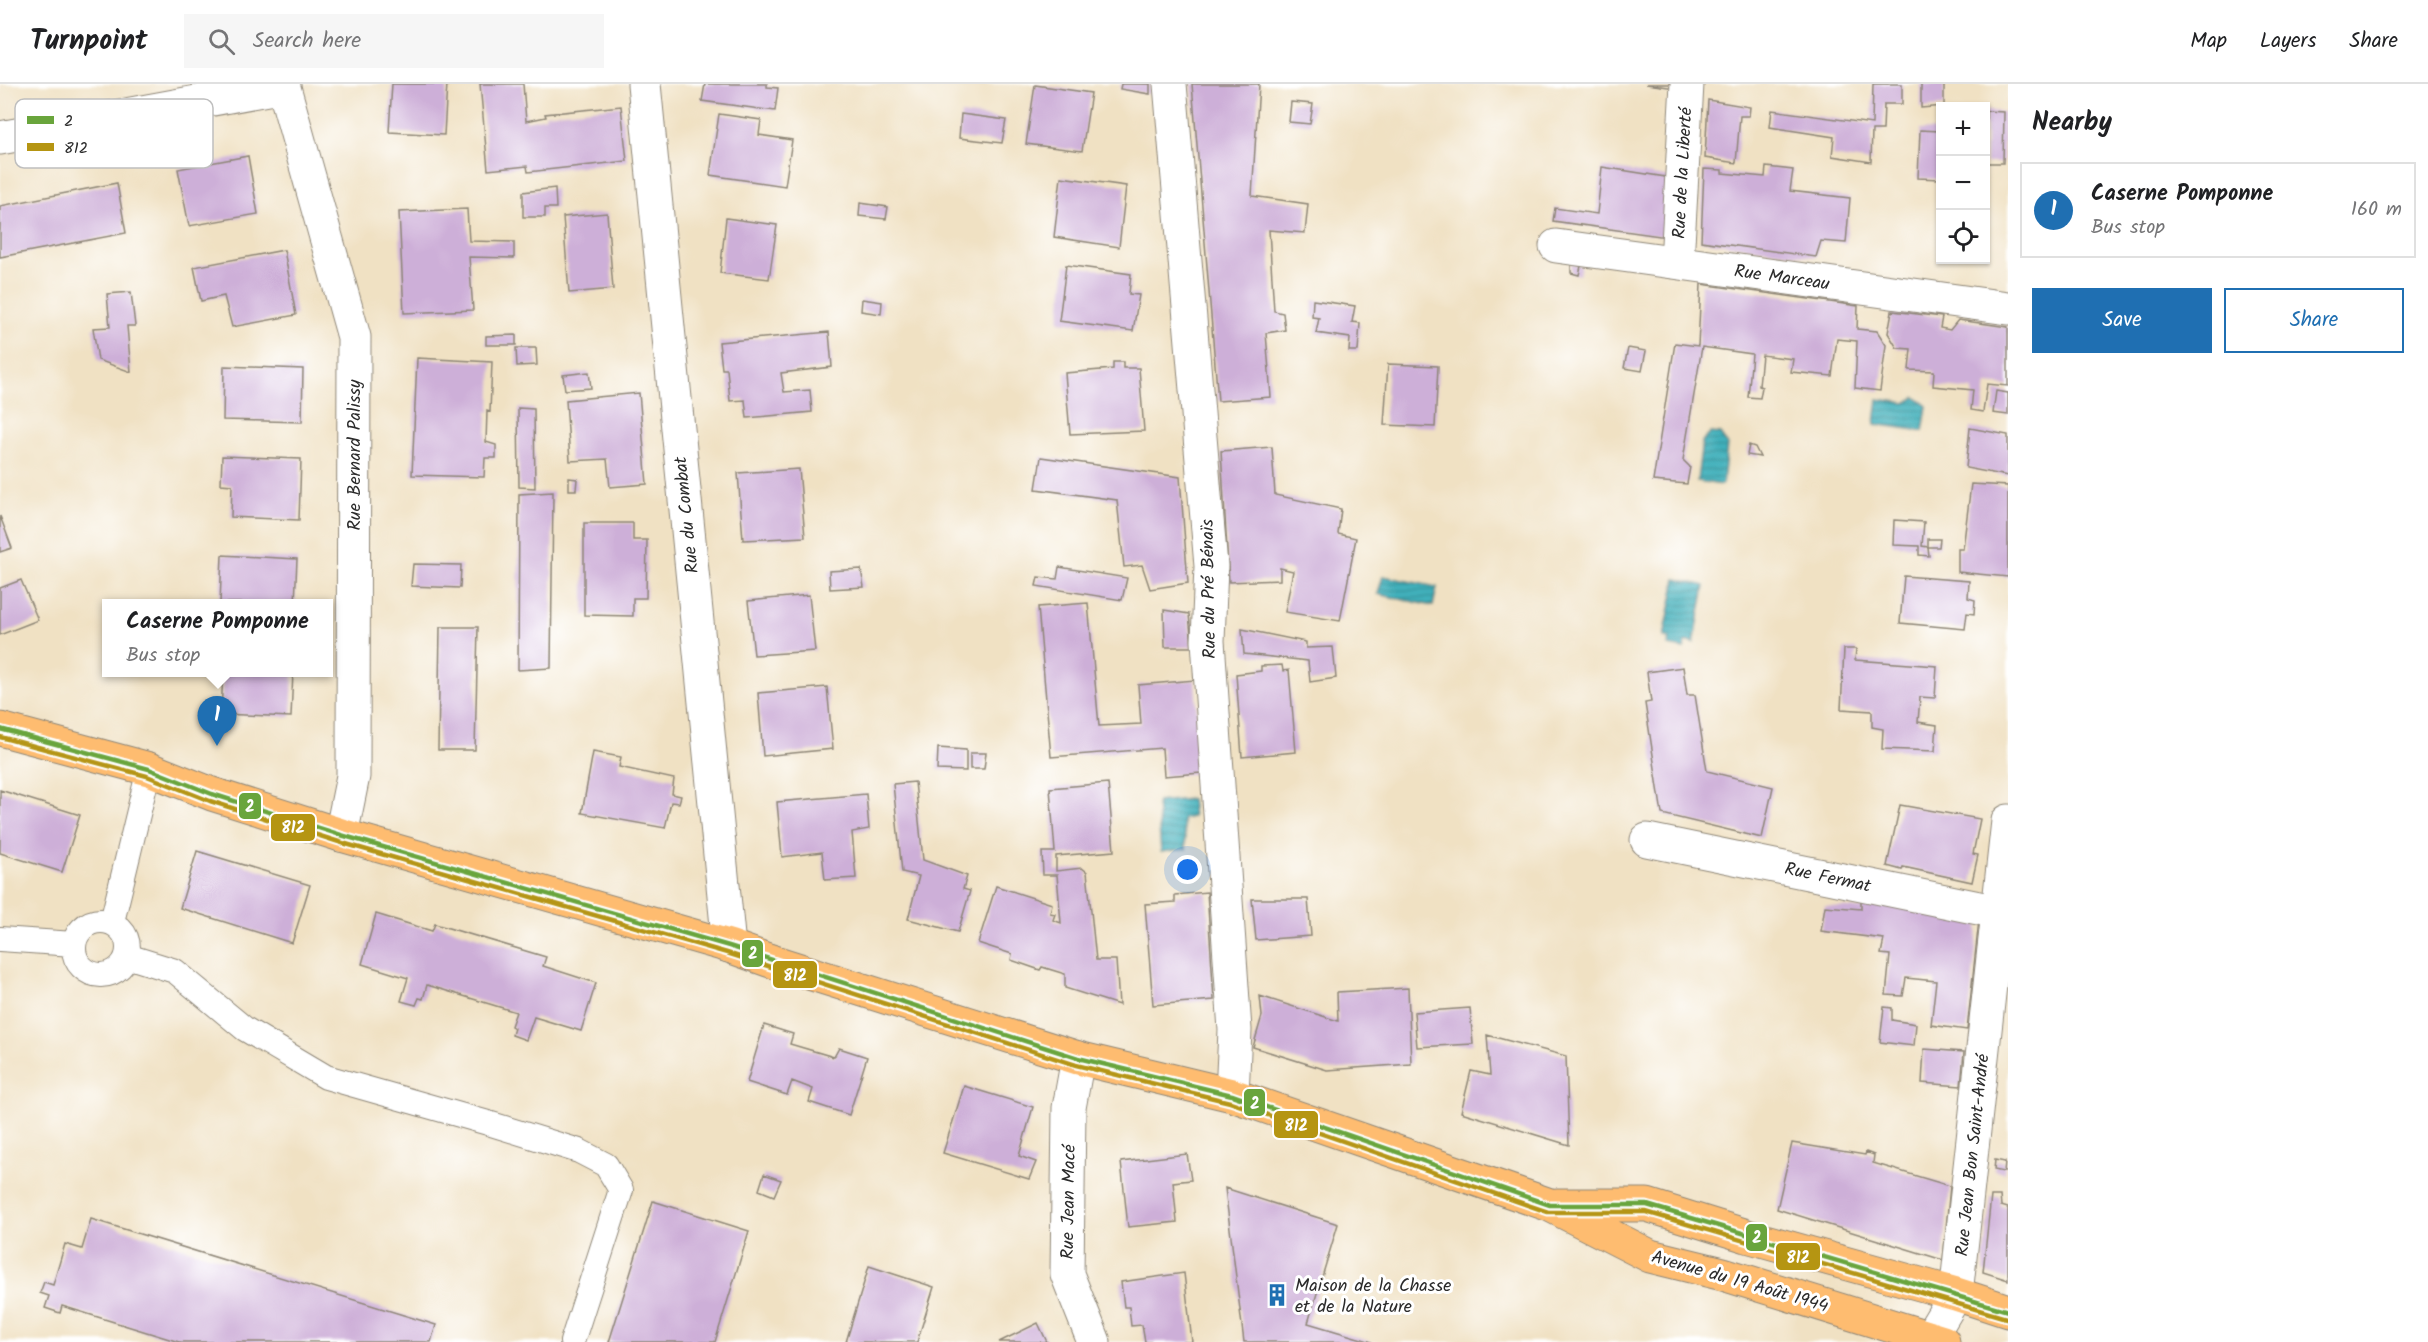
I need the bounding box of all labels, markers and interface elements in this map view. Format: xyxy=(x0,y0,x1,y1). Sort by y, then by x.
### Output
search box xyxy=(184,14,604,68)
text: Turnpoint xyxy=(30,19,148,64)
text: Search here xyxy=(253,24,361,59)
icon: search xyxy=(205,25,238,58)
text: Map xyxy=(2190,25,2227,58)
text: Layers xyxy=(2260,25,2316,58)
text: Share xyxy=(2349,25,2398,58)
legend xyxy=(15,99,213,168)
map controls xyxy=(1936,102,1990,264)
button: + xyxy=(1936,102,1990,156)
text: Nearby xyxy=(2032,102,2112,144)
street label: Rue de la Liberté xyxy=(1666,106,1701,239)
text: 2 xyxy=(64,109,73,134)
text: 812 xyxy=(64,136,88,161)
button: − xyxy=(1936,156,1990,210)
text: Caserne Pomponne xyxy=(2091,177,2273,212)
text: 1 xyxy=(2050,194,2057,226)
text: 160 m xyxy=(2351,194,2402,226)
button: locate xyxy=(1936,210,1990,264)
text: Bus stop xyxy=(2091,212,2165,244)
street label: Rue Marceau xyxy=(1732,257,1832,300)
button: Save xyxy=(2032,288,2212,353)
button: Share xyxy=(2224,288,2404,353)
street label: Rue Bernard Palissy xyxy=(341,379,370,530)
street label: Rue du Combat xyxy=(667,454,708,575)
street label: Rue du Pré Bénaïs xyxy=(1194,519,1225,659)
popup xyxy=(102,599,333,677)
text: Caserne Pomponne xyxy=(126,605,309,640)
text: Bus stop xyxy=(126,640,200,672)
pin: 1 xyxy=(198,696,236,746)
line badge: 2 xyxy=(238,792,262,820)
text: 2 xyxy=(245,795,255,820)
line badge: 812 xyxy=(270,813,316,842)
text: 812 xyxy=(281,816,305,841)
your location xyxy=(1173,855,1202,884)
street label: Rue Fermat xyxy=(1782,855,1875,902)
line badge: 2 xyxy=(741,939,764,968)
text: 2 xyxy=(748,942,758,967)
line badge: 812 xyxy=(772,960,818,989)
text: 812 xyxy=(783,964,807,989)
street label: Rue Jean Bon Saint-André xyxy=(1948,1052,1999,1258)
line badge: 2 xyxy=(1243,1088,1266,1117)
text: 2 xyxy=(1250,1092,1260,1117)
line badge: 812 xyxy=(1273,1110,1319,1139)
text: 812 xyxy=(1284,1114,1308,1139)
street label: Rue Jean Macé xyxy=(1054,1143,1085,1260)
line badge: 2 xyxy=(1745,1223,1768,1252)
text: 2 xyxy=(1752,1226,1762,1251)
line badge: 812 xyxy=(1775,1242,1821,1271)
street label: Avenue du 19 Août 1944 xyxy=(1648,1243,1832,1322)
text: 812 xyxy=(1786,1246,1810,1271)
place label: Maison de la Chasse et de la Nature xyxy=(1295,1272,1451,1322)
building icon: Maison de la Chasse et de la Nature xyxy=(1264,1282,1290,1308)

